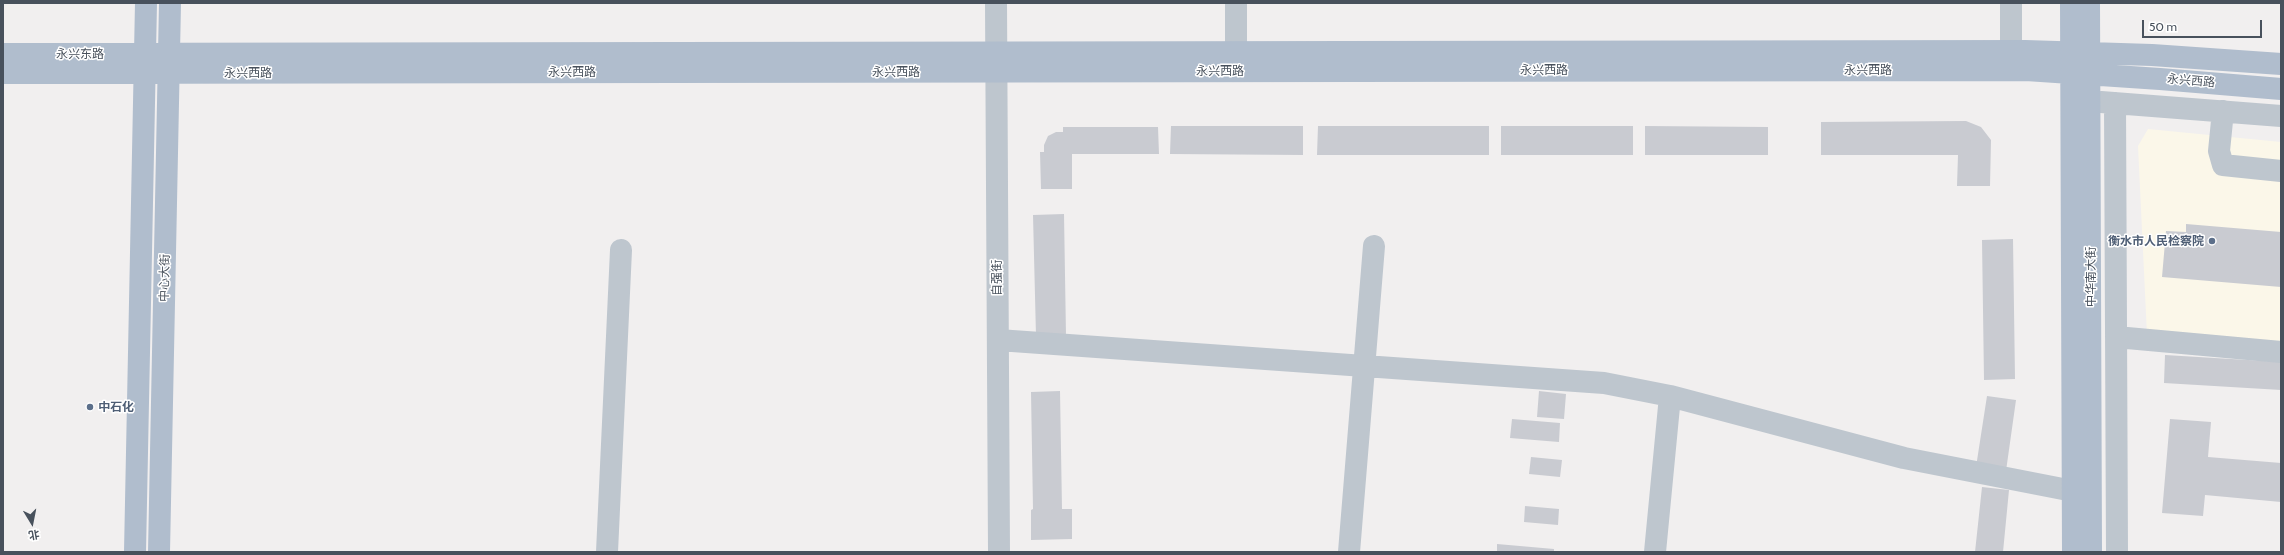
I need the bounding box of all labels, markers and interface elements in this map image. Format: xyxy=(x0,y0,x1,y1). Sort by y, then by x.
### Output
scale bar xyxy=(2144,12,2264,38)
text: 50 m xyxy=(2149,19,2177,34)
street label: 永兴东路 xyxy=(56,47,104,61)
street label: 永兴西路 xyxy=(1520,63,1568,77)
street label: 永兴西路 xyxy=(1844,63,1892,77)
street label: 永兴西路 xyxy=(1196,64,1244,78)
street label: 永兴西路 xyxy=(548,65,596,79)
street label: 永兴西路 xyxy=(872,65,920,79)
street label: 永兴西路 xyxy=(224,66,272,80)
street label: 永兴西路 xyxy=(2166,72,2216,90)
place label: 衡水市人民检察院 xyxy=(2108,234,2204,248)
marker: 衡水市人民检察院 xyxy=(2207,236,2217,246)
street label: 中华南大街 xyxy=(2084,247,2098,307)
street label: 中心大街 xyxy=(157,254,173,302)
street label: 自强街 xyxy=(990,260,1004,296)
place label: 中石化 xyxy=(98,400,134,414)
marker: 中石化 xyxy=(85,402,95,412)
north arrow xyxy=(12,503,52,543)
text: 北 xyxy=(27,527,41,543)

